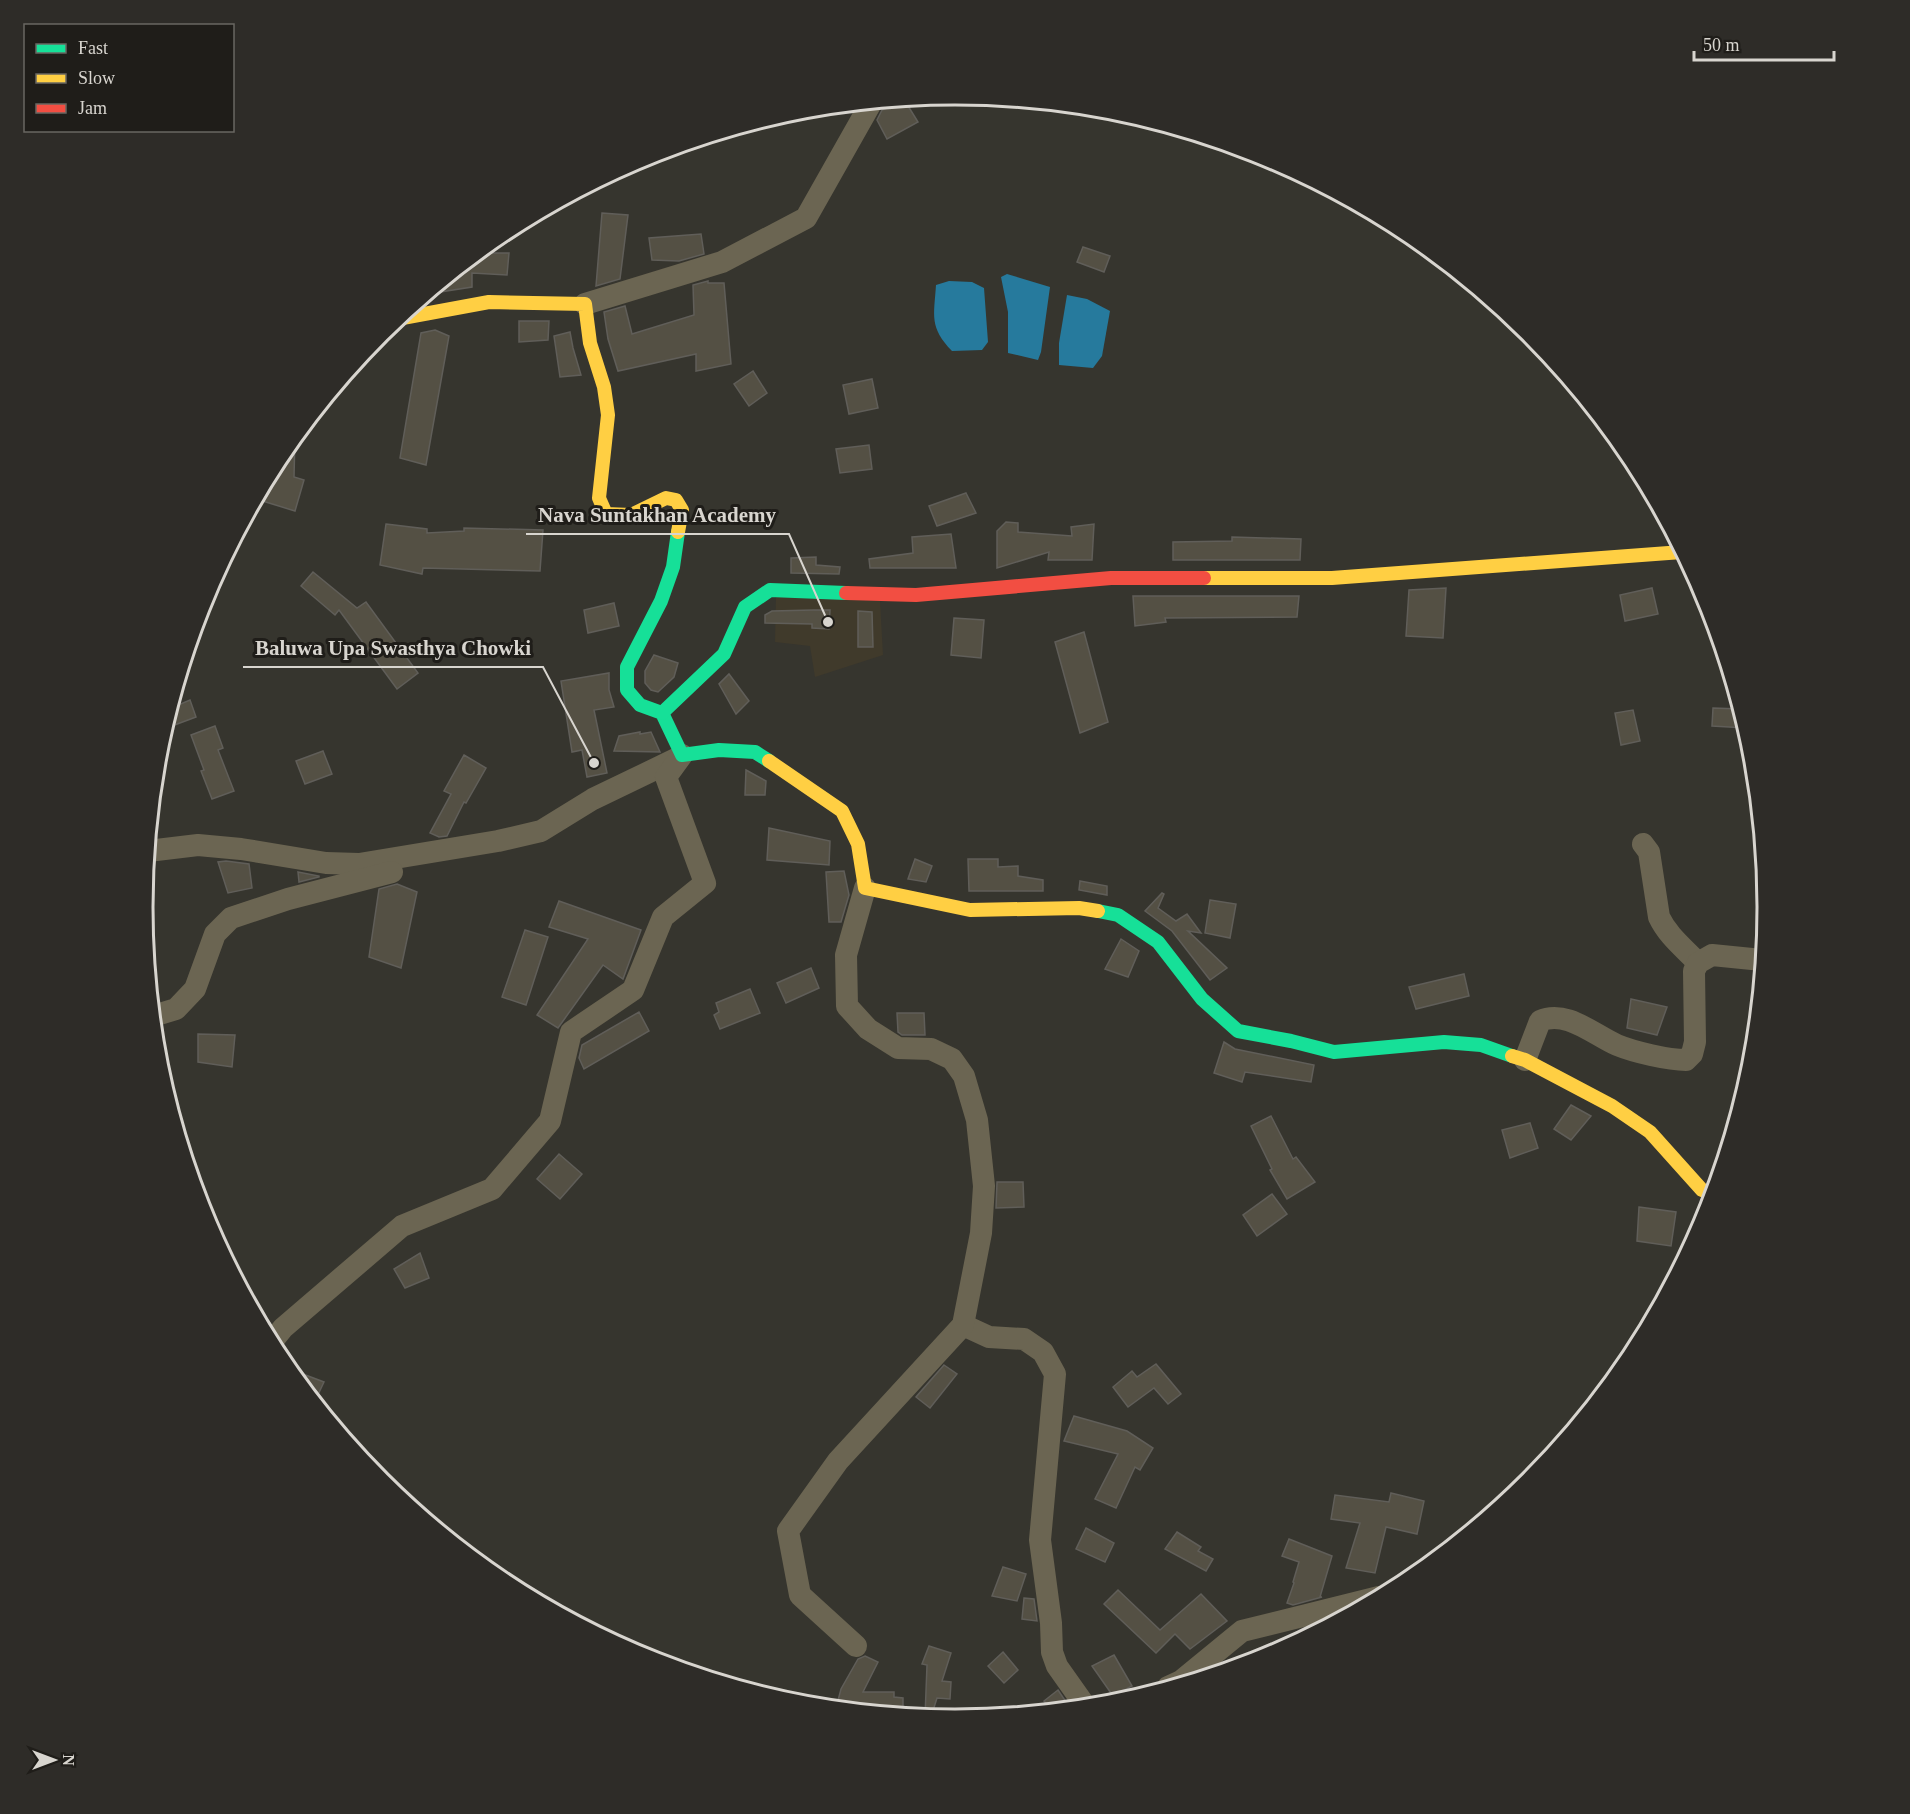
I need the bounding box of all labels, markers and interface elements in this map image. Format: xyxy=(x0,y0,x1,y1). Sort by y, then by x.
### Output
legend xyxy=(24,24,234,132)
scale bar xyxy=(1694,24,1834,62)
text: 50 m xyxy=(1703,35,1740,55)
text: Fast xyxy=(78,38,108,58)
text: Slow xyxy=(78,68,115,88)
text: Jam xyxy=(78,98,107,118)
callout: Nava Suntakhan Academy xyxy=(526,495,789,534)
text: Nava Suntakhan Academy xyxy=(538,503,777,527)
callout: Baluwa Upa Swasthya Chowki xyxy=(243,628,543,667)
text: Baluwa Upa Swasthya Chowki xyxy=(255,636,531,660)
north arrow xyxy=(24,1730,84,1790)
text: N xyxy=(60,1754,77,1766)

